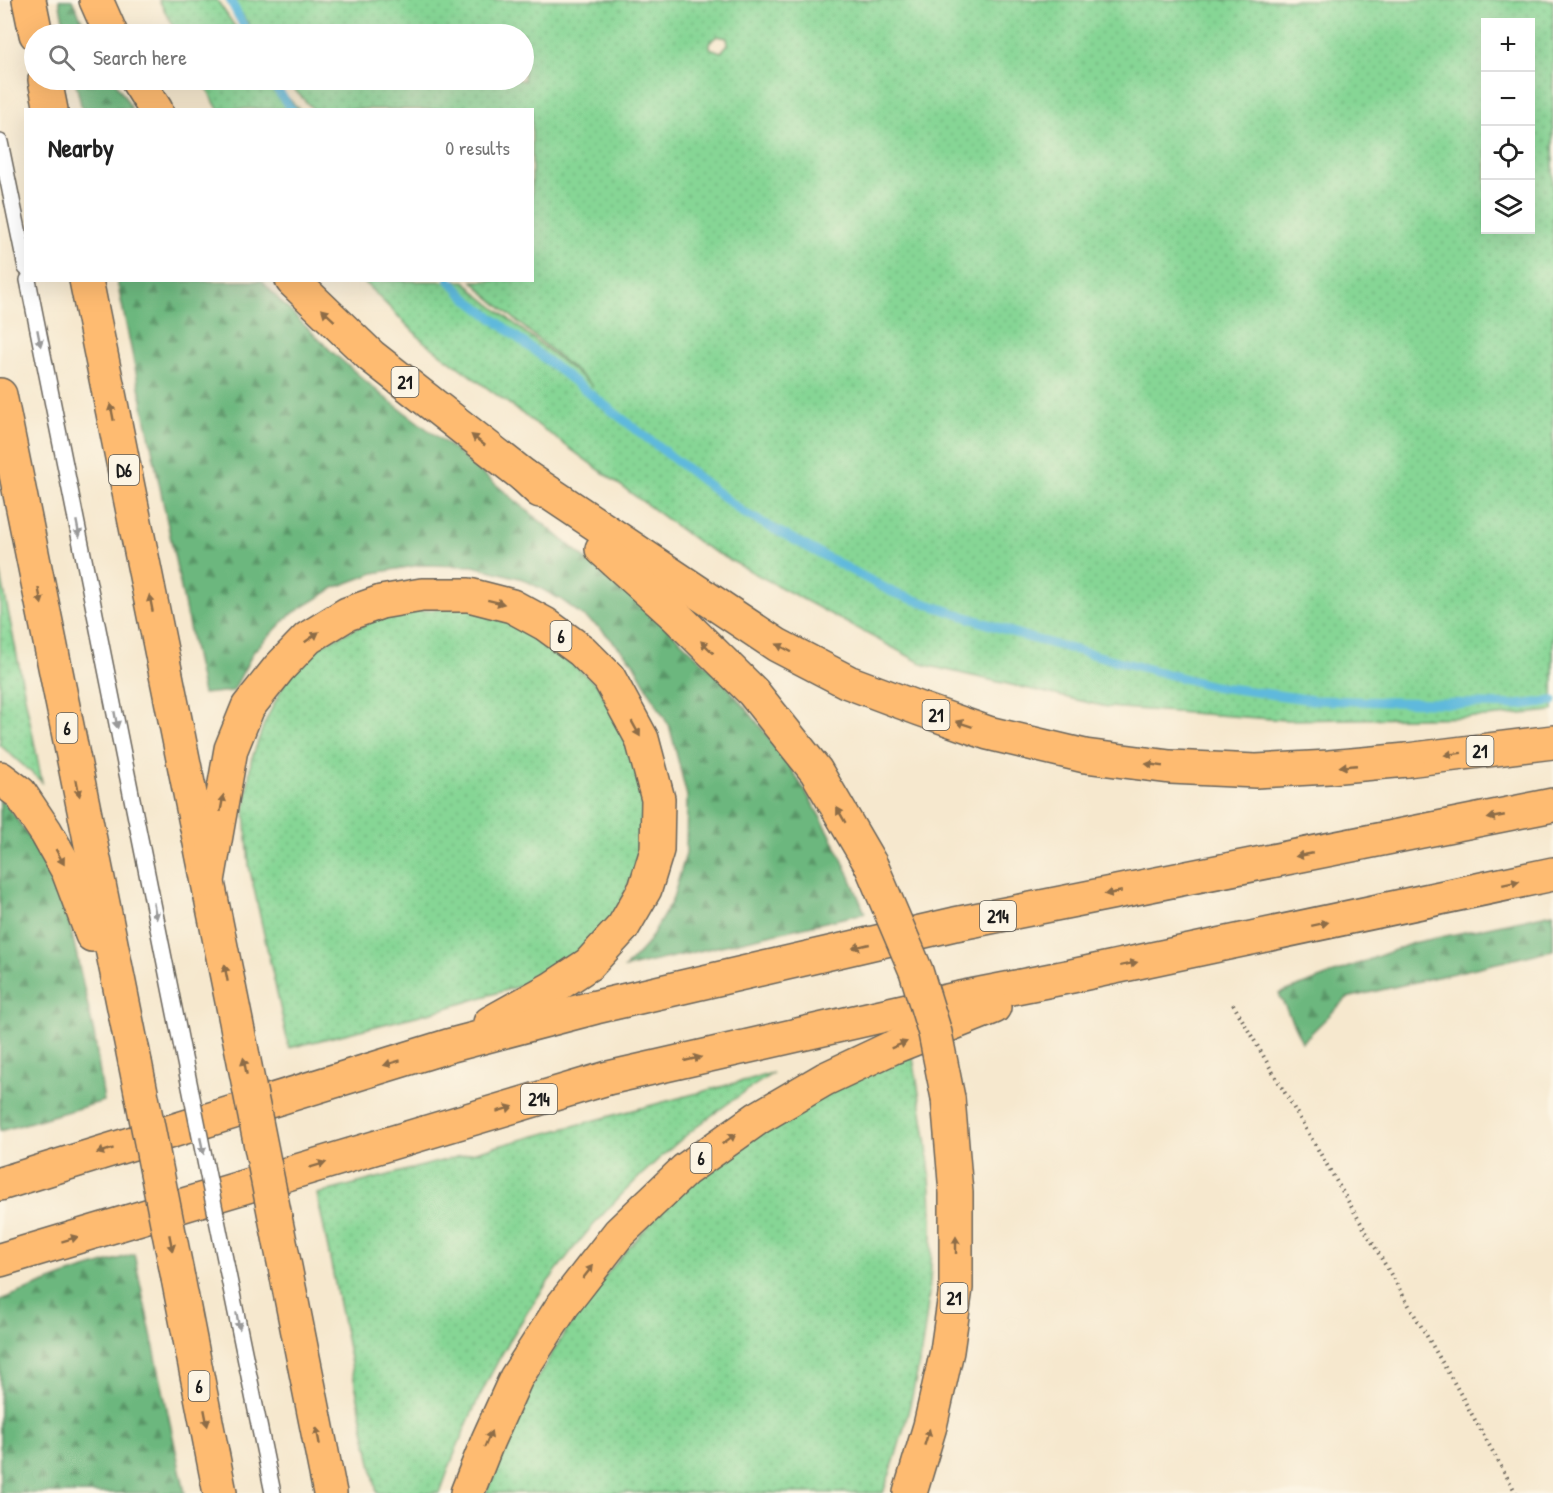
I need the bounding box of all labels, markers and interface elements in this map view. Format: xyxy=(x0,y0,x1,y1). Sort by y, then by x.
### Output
map controls xyxy=(1481,18,1535,234)
button: + xyxy=(1481,18,1535,72)
search box xyxy=(24,24,534,90)
icon: search xyxy=(45,41,78,74)
text: Search here xyxy=(93,42,187,72)
button: − xyxy=(1481,72,1535,126)
button: locate xyxy=(1481,126,1535,180)
text: Nearby xyxy=(48,130,114,165)
text: 0 results xyxy=(445,134,510,161)
button: layers xyxy=(1481,180,1535,234)
one-way arrow xyxy=(321,309,335,323)
one-way arrow xyxy=(35,329,45,347)
road number: 21 xyxy=(392,367,418,397)
one-way arrow xyxy=(107,403,117,421)
one-way arrow xyxy=(470,434,486,447)
road number: D6 xyxy=(109,455,139,485)
one-way arrow xyxy=(74,520,83,539)
one-way arrow xyxy=(36,587,45,606)
one-way arrow xyxy=(146,593,155,612)
one-way arrow xyxy=(487,598,505,608)
road number: 6 xyxy=(550,621,572,651)
one-way arrow xyxy=(303,631,319,643)
one-way arrow xyxy=(701,640,715,654)
one-way arrow xyxy=(776,644,793,653)
road number: 21 xyxy=(922,700,950,730)
one-way arrow xyxy=(112,711,121,730)
road number: 6 xyxy=(56,713,78,743)
one-way arrow xyxy=(954,719,972,729)
one-way arrow xyxy=(631,720,641,737)
road number: 21 xyxy=(1466,736,1494,766)
one-way arrow xyxy=(1444,750,1463,759)
one-way arrow xyxy=(1144,760,1163,770)
one-way arrow xyxy=(1339,761,1358,771)
one-way arrow xyxy=(74,778,84,797)
one-way arrow xyxy=(218,793,227,812)
one-way arrow xyxy=(836,807,847,823)
one-way arrow xyxy=(1486,812,1505,822)
one-way arrow xyxy=(55,849,65,866)
one-way arrow xyxy=(1295,851,1314,860)
one-way arrow xyxy=(1501,878,1520,888)
one-way arrow xyxy=(1103,889,1122,898)
road number: 214 xyxy=(980,901,1016,931)
one-way arrow xyxy=(151,902,160,921)
one-way arrow xyxy=(1311,919,1330,928)
one-way arrow xyxy=(851,942,870,951)
one-way arrow xyxy=(1120,959,1139,968)
one-way arrow xyxy=(221,963,230,982)
one-way arrow xyxy=(891,1040,909,1050)
one-way arrow xyxy=(684,1054,703,1063)
one-way arrow xyxy=(240,1057,249,1076)
one-way arrow xyxy=(383,1059,401,1068)
road number: 214 xyxy=(521,1084,557,1114)
one-way arrow xyxy=(496,1104,514,1113)
one-way arrow xyxy=(721,1133,737,1145)
one-way arrow xyxy=(198,1137,207,1156)
road number: 6 xyxy=(690,1143,712,1173)
one-way arrow xyxy=(96,1147,114,1156)
one-way arrow xyxy=(309,1160,327,1169)
one-way arrow xyxy=(167,1233,176,1252)
one-way arrow xyxy=(61,1234,79,1243)
one-way arrow xyxy=(951,1236,961,1255)
one-way arrow xyxy=(582,1265,594,1280)
road number: 21 xyxy=(940,1283,968,1313)
one-way arrow xyxy=(234,1312,243,1331)
road number: 6 xyxy=(188,1371,210,1401)
one-way arrow xyxy=(202,1409,211,1428)
one-way arrow xyxy=(313,1426,322,1445)
one-way arrow xyxy=(923,1428,932,1446)
one-way arrow xyxy=(484,1430,493,1447)

